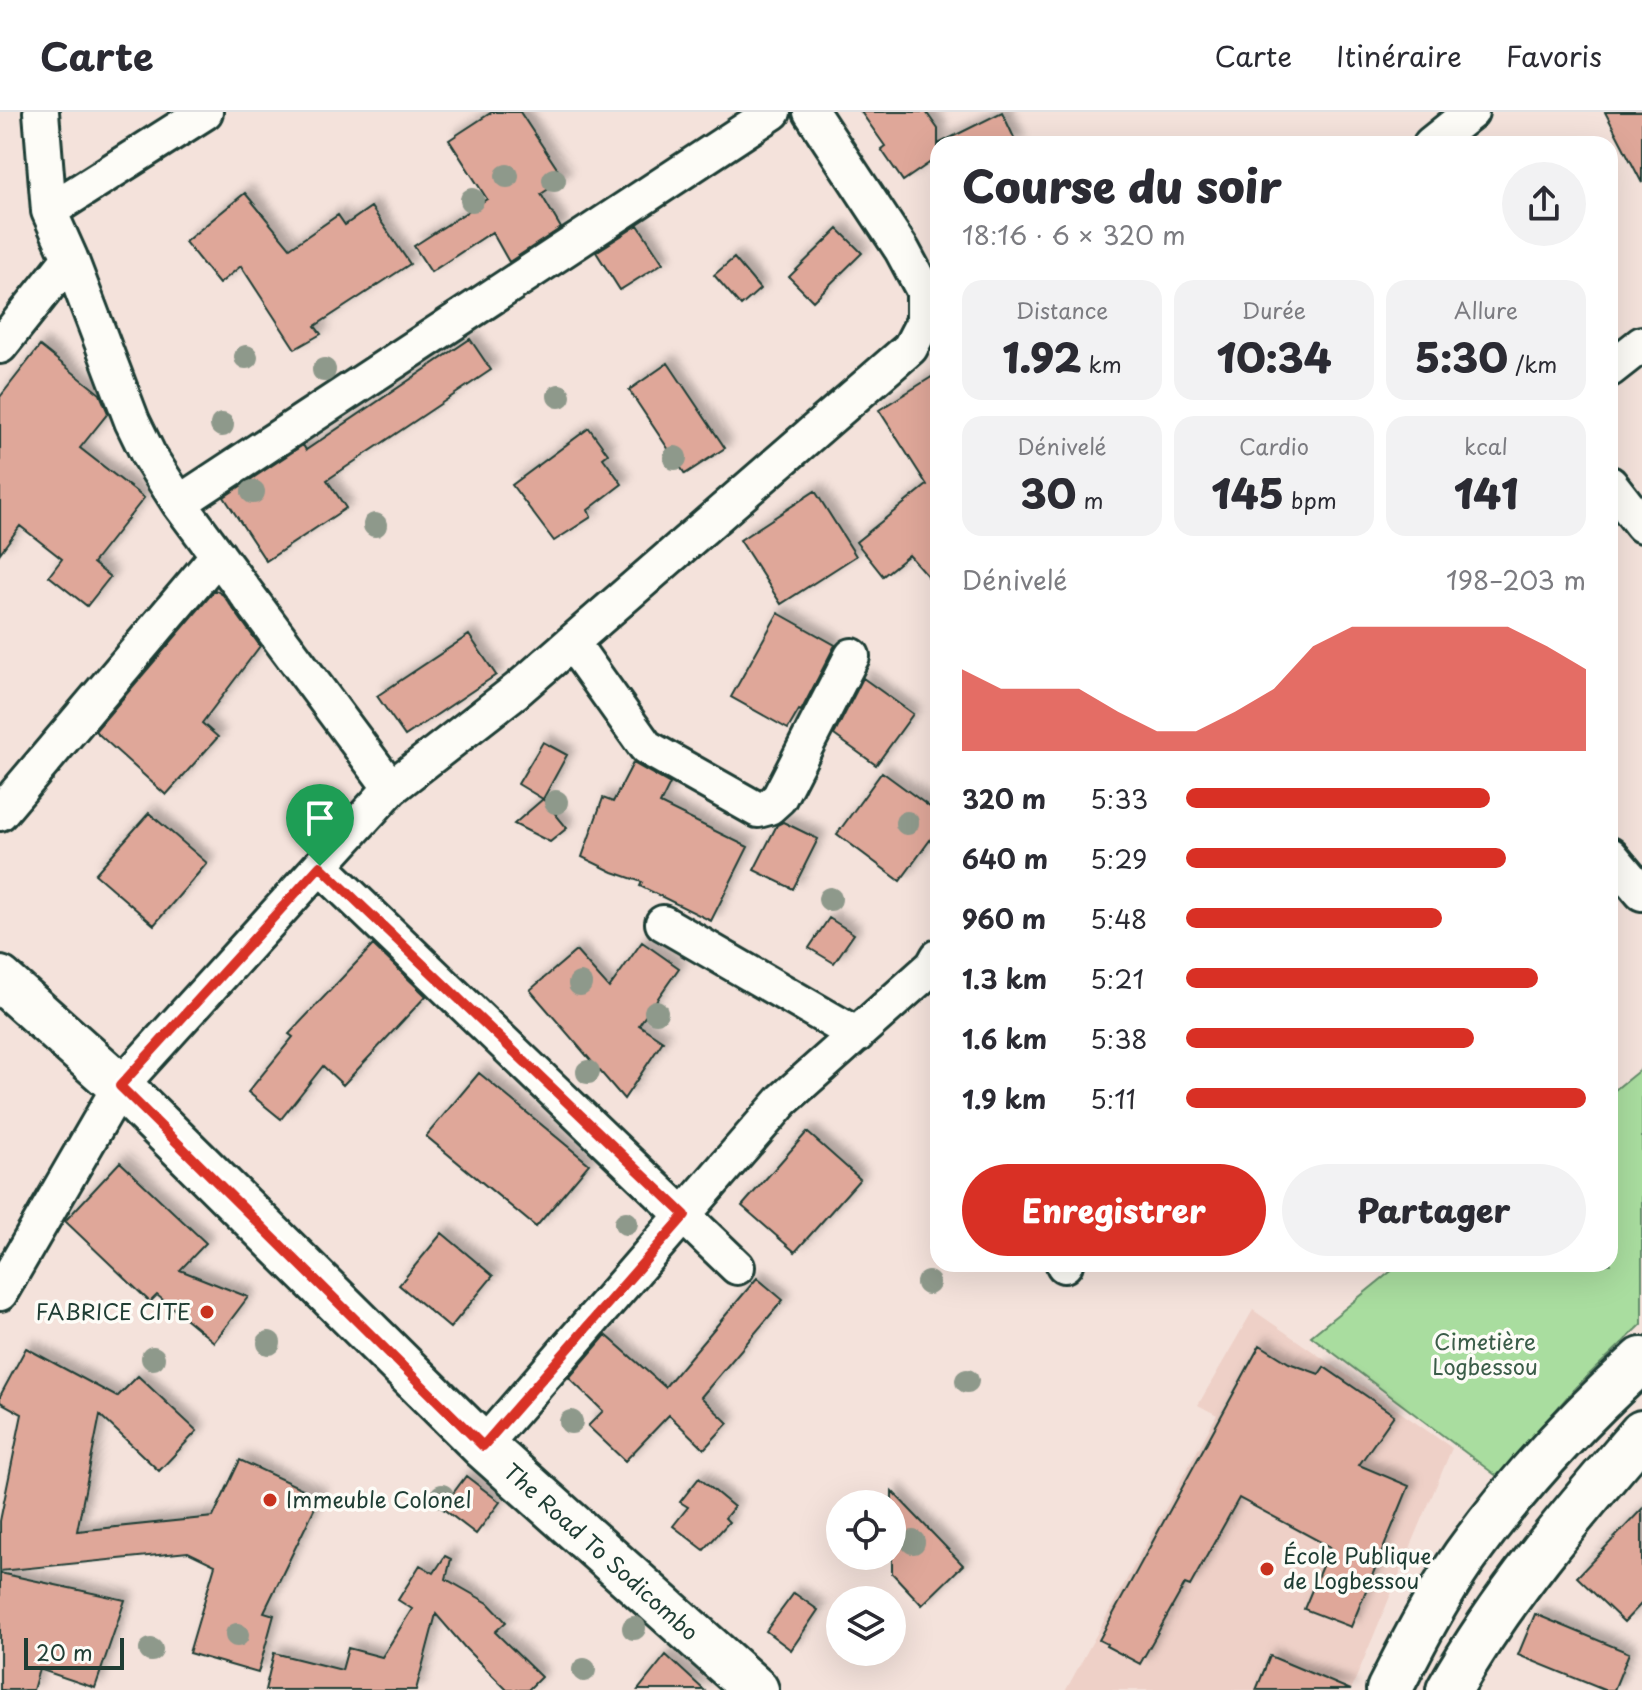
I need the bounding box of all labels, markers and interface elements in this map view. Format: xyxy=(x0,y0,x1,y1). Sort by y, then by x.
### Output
text: Carte xyxy=(40,27,154,84)
text: Carte xyxy=(1214,34,1292,77)
text: Itinéraire xyxy=(1336,34,1462,77)
text: Favoris xyxy=(1506,34,1602,77)
text: Course du soir xyxy=(962,152,1282,218)
button: share xyxy=(1502,162,1586,246)
text: 18:16 · 6 × 320 m xyxy=(962,215,1186,254)
text: Distance xyxy=(1016,293,1108,326)
text: Durée xyxy=(1242,293,1306,326)
text: Allure xyxy=(1454,293,1518,326)
text: 1.92 xyxy=(1002,326,1081,387)
text: 10:34 xyxy=(1217,326,1331,387)
text: 5:30 xyxy=(1415,326,1508,387)
text: km xyxy=(1081,347,1122,380)
text: /km xyxy=(1508,347,1557,380)
text: Dénivelé xyxy=(1017,429,1107,462)
text: Cardio xyxy=(1239,429,1309,462)
text: kcal xyxy=(1464,429,1508,462)
text: 30 xyxy=(1020,462,1076,523)
text: 145 xyxy=(1211,462,1284,523)
text: 141 xyxy=(1454,462,1518,523)
text: m xyxy=(1076,483,1104,516)
text: bpm xyxy=(1284,483,1337,516)
text: Dénivelé xyxy=(962,560,1067,599)
text: 198–203 m xyxy=(1446,560,1586,599)
text: 320 m xyxy=(962,779,1046,818)
text: 5:33 xyxy=(1090,779,1148,818)
pin xyxy=(286,784,354,866)
icon: arrive xyxy=(298,796,342,840)
text: 640 m xyxy=(962,839,1048,878)
text: 5:29 xyxy=(1090,839,1147,878)
text: 960 m xyxy=(962,899,1046,938)
text: 5:48 xyxy=(1090,899,1147,938)
text: 1.3 km xyxy=(962,959,1047,998)
text: 5:21 xyxy=(1090,959,1144,998)
text: 1.6 km xyxy=(962,1019,1047,1058)
text: 5:38 xyxy=(1090,1019,1148,1058)
text: 1.9 km xyxy=(962,1079,1046,1118)
text: 5:11 xyxy=(1090,1079,1136,1118)
button: Enregistrer xyxy=(962,1164,1266,1256)
button: Partager xyxy=(1282,1164,1586,1256)
place label: FABRICE CITE xyxy=(35,1294,191,1327)
marker: FABRICE CITE xyxy=(198,1303,216,1321)
park label: Cimetière Logbessou xyxy=(1432,1324,1538,1382)
street label: The Road To Sodicombo xyxy=(497,1454,707,1647)
place label: Immeuble Colonel xyxy=(286,1482,472,1515)
map controls xyxy=(826,1490,906,1666)
button: locate xyxy=(826,1490,906,1570)
marker: Immeuble Colonel xyxy=(261,1491,279,1509)
place label: École Publique de Logbessou xyxy=(1283,1538,1432,1596)
marker: École Publique de Logbessou xyxy=(1258,1560,1276,1578)
button: layers xyxy=(826,1586,906,1666)
scale bar xyxy=(24,1634,124,1670)
text: 20 m xyxy=(36,1635,93,1668)

